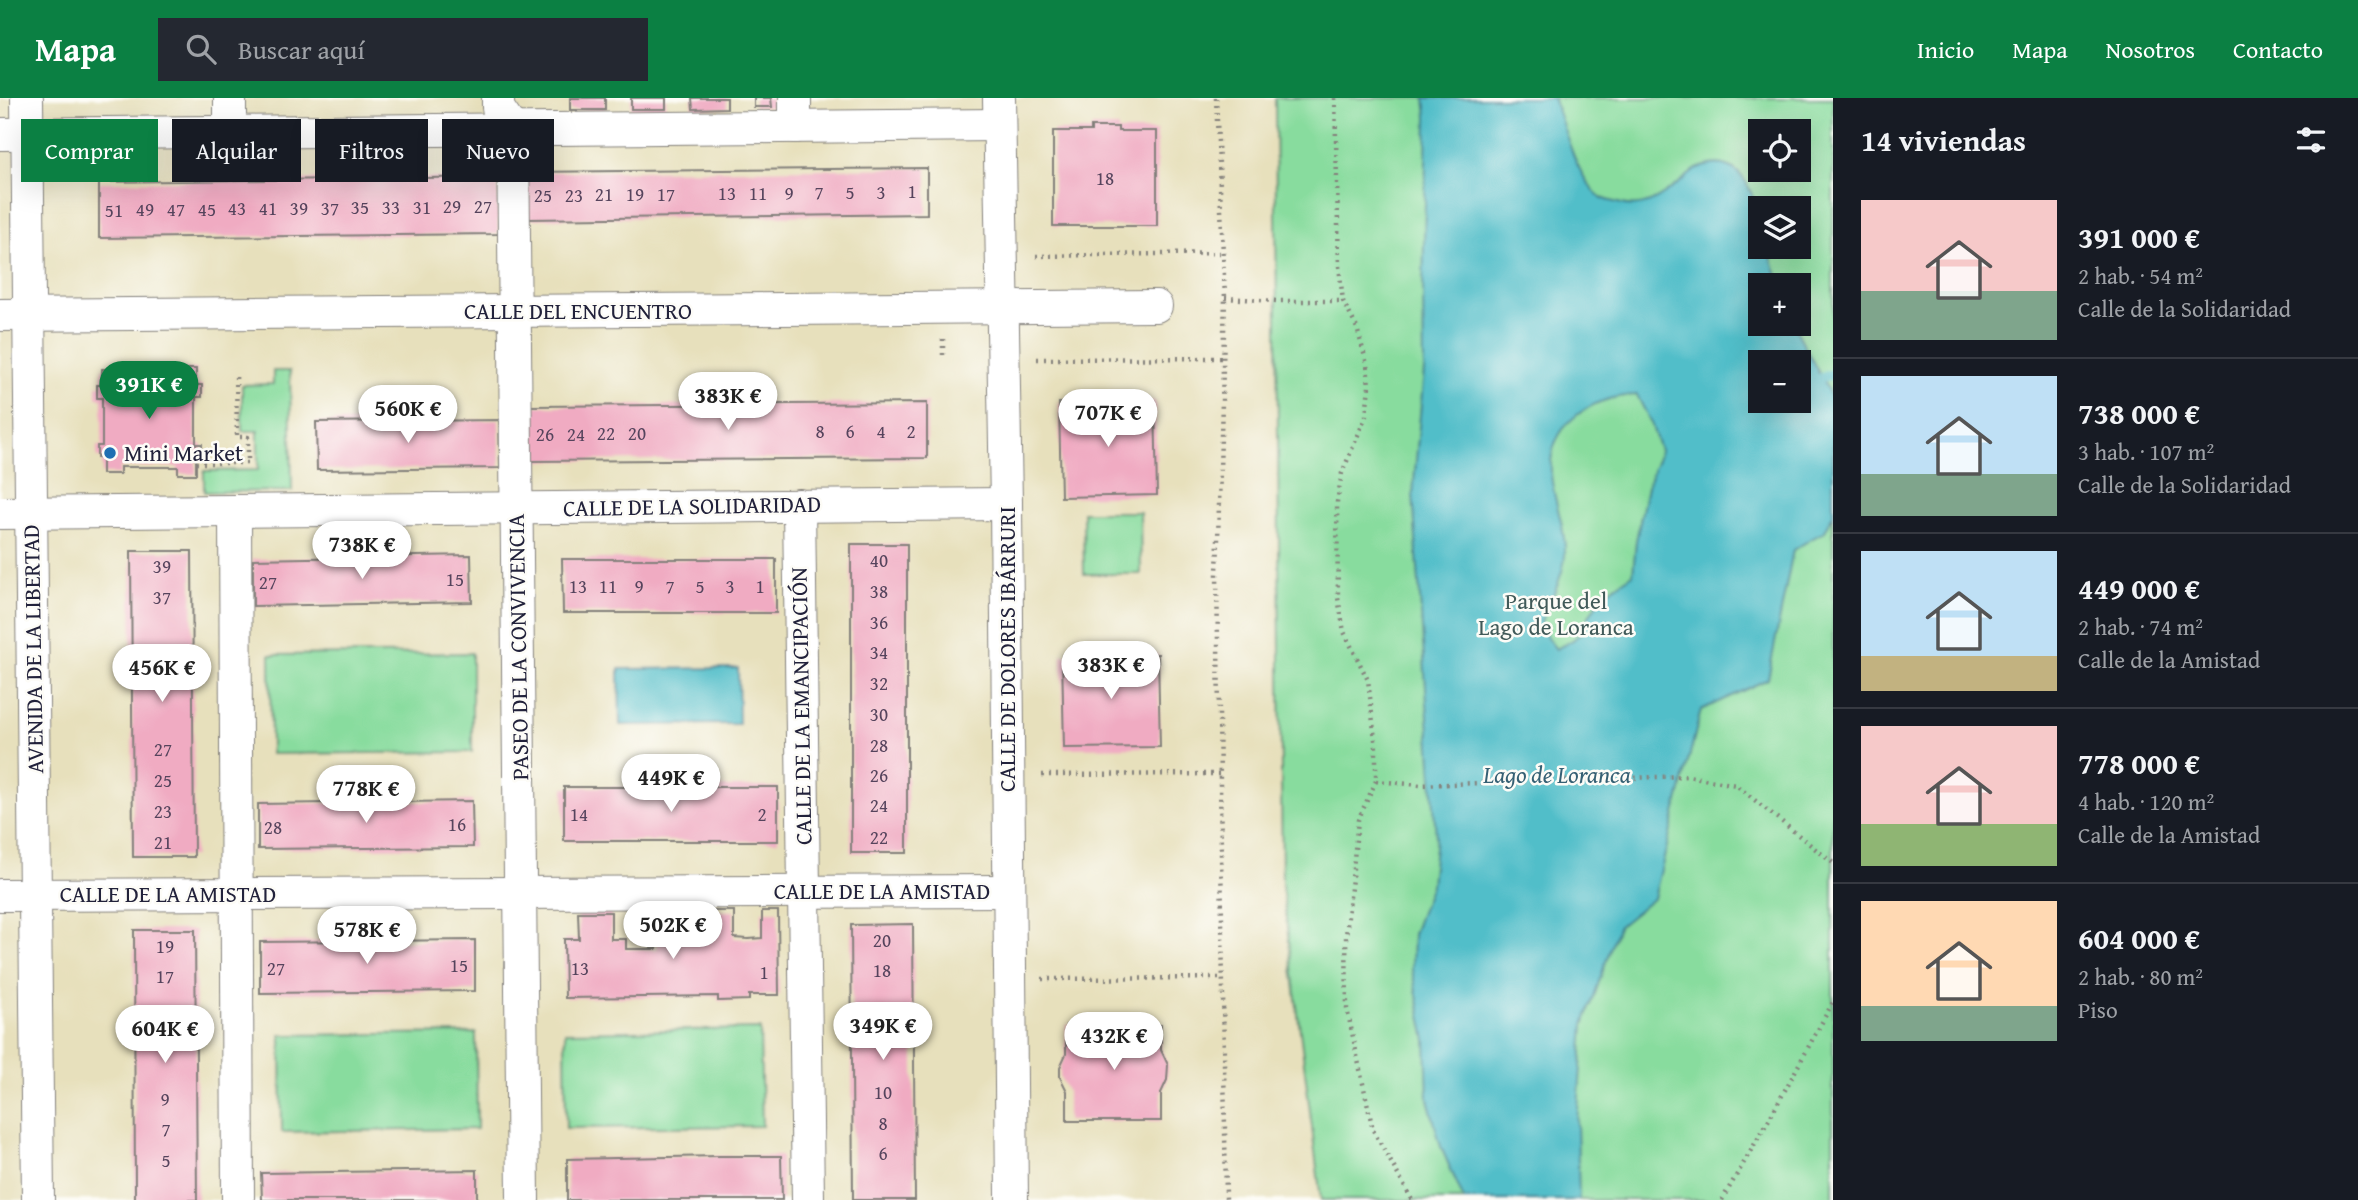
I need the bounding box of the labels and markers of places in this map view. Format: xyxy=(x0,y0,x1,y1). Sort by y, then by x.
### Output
pin: 391K € xyxy=(92,362,206,421)
pin: 383K € xyxy=(671,372,785,432)
pin: 560K € xyxy=(351,386,465,445)
pin: 707K € xyxy=(1051,390,1165,449)
place label: Mini Market xyxy=(124,436,243,469)
marker: Mini Market xyxy=(102,445,118,461)
pin: 738K € xyxy=(305,522,419,581)
pin: 383K € xyxy=(1054,642,1168,701)
pin: 456K € xyxy=(105,644,219,704)
pin: 449K € xyxy=(614,754,728,814)
pin: 778K € xyxy=(309,766,423,825)
pin: 502K € xyxy=(616,902,730,961)
pin: 578K € xyxy=(310,906,424,966)
pin: 349K € xyxy=(826,1002,940,1062)
pin: 604K € xyxy=(108,1006,222,1065)
pin: 432K € xyxy=(1057,1012,1171,1072)

